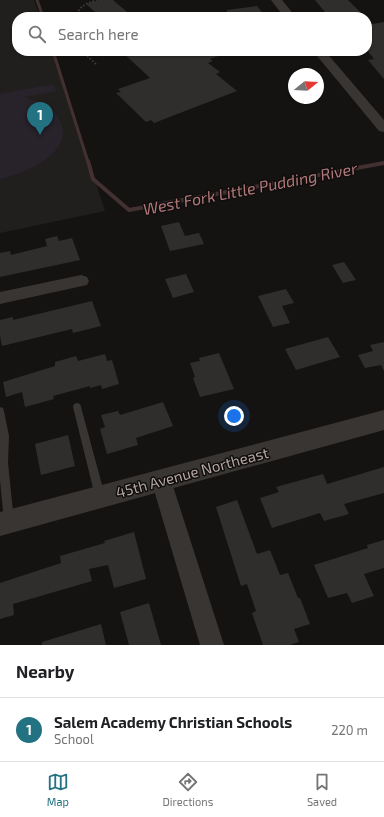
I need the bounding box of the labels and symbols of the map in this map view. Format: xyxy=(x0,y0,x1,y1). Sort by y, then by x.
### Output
north arrow xyxy=(288,68,324,104)
pin: 1 xyxy=(27,102,53,135)
water label: West Fork Little Pudding River xyxy=(141,158,359,218)
your location xyxy=(224,406,244,426)
street label: 45th Avenue Northeast xyxy=(114,443,271,501)

